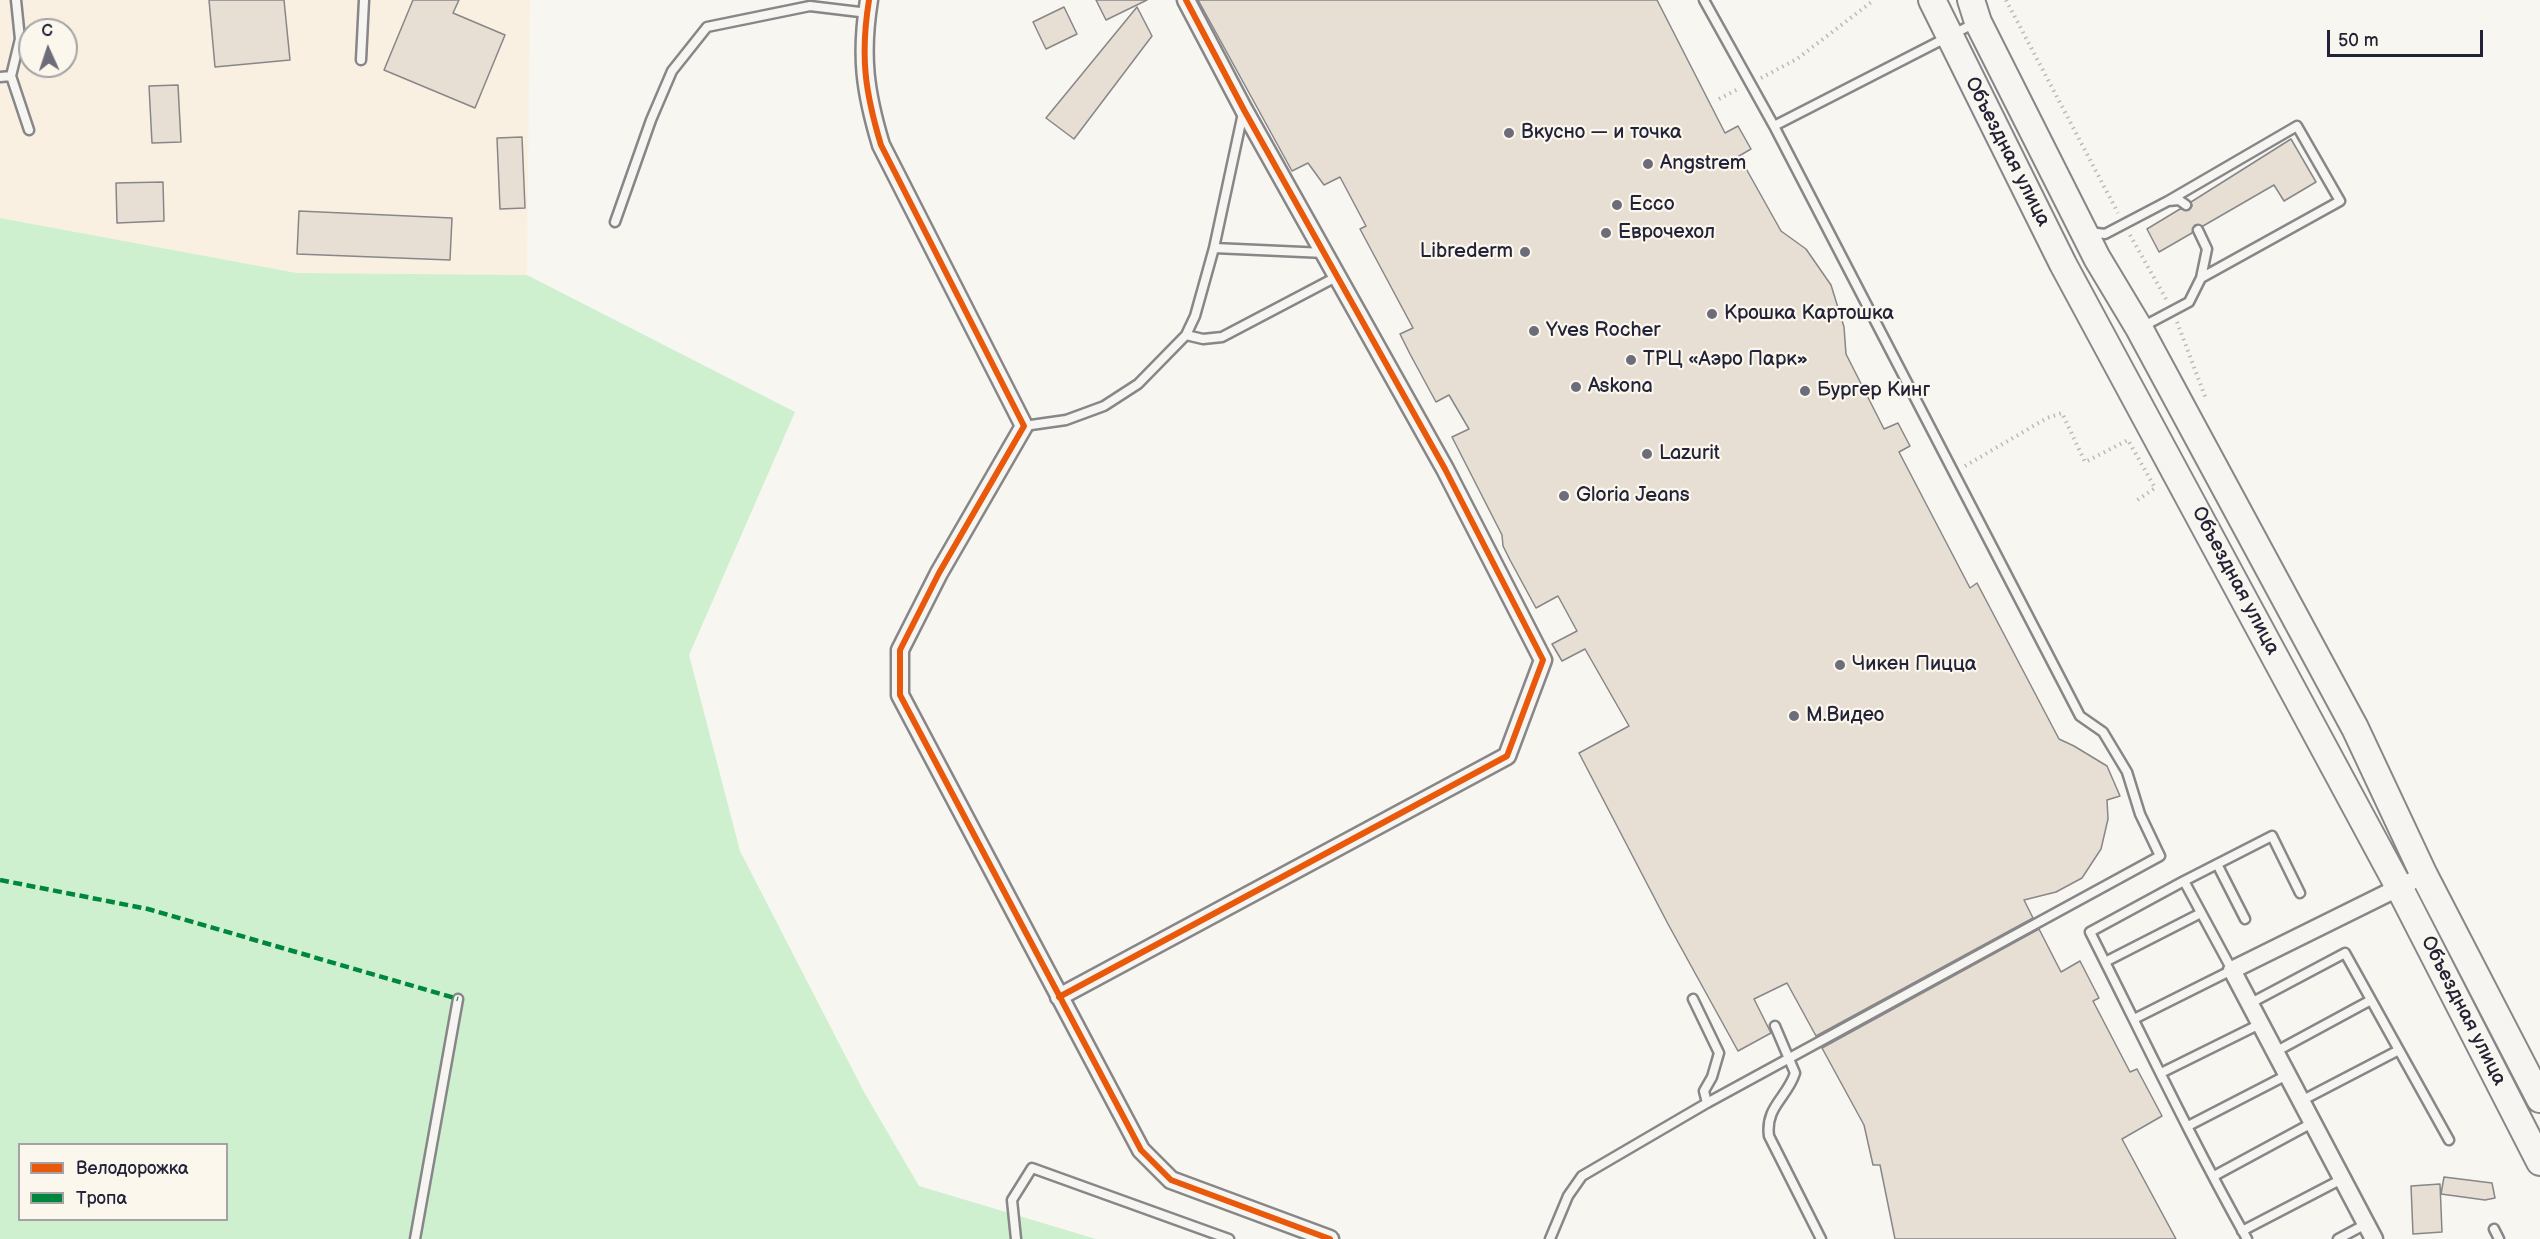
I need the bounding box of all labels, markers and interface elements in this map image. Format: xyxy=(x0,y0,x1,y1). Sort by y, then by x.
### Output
north arrow xyxy=(18,18,78,78)
scale bar xyxy=(2330,18,2486,56)
text: С xyxy=(41,22,53,41)
text: 50 m xyxy=(2338,30,2379,51)
street label: Объездная улица xyxy=(1959,73,2055,231)
place label: Вкусно — и точка xyxy=(1521,121,1682,145)
marker: Вкусно — и точка xyxy=(1502,126,1516,140)
place label: Angstrem xyxy=(1660,152,1746,176)
marker: Angstrem xyxy=(1641,157,1655,171)
place label: Ecco xyxy=(1629,193,1675,217)
marker: Ecco xyxy=(1610,198,1624,212)
place label: Еврочехол xyxy=(1618,221,1715,245)
marker: Еврочехол xyxy=(1599,226,1613,240)
place label: Librederm xyxy=(1420,240,1513,264)
marker: Librederm xyxy=(1518,245,1532,259)
place label: Крошка Картошка xyxy=(1724,302,1894,326)
marker: Крошка Картошка xyxy=(1705,307,1719,321)
place label: Yves Rocher xyxy=(1546,319,1661,343)
marker: Yves Rocher xyxy=(1527,324,1541,338)
place label: ТРЦ «Аэро Парк» xyxy=(1643,348,1808,372)
marker: ТРЦ «Аэро Парк» xyxy=(1624,353,1638,367)
place label: Askona xyxy=(1588,375,1653,399)
place label: Бургер Кинг xyxy=(1817,379,1930,403)
marker: Askona xyxy=(1569,380,1583,394)
marker: Бургер Кинг xyxy=(1798,384,1812,398)
place label: Lazurit xyxy=(1659,442,1720,466)
marker: Lazurit xyxy=(1640,447,1654,461)
place label: Gloria Jeans xyxy=(1576,484,1690,508)
marker: Gloria Jeans xyxy=(1557,489,1571,503)
street label: Объездная улица xyxy=(2186,503,2284,659)
place label: Чикен Пицца xyxy=(1852,653,1976,677)
marker: Чикен Пицца xyxy=(1833,658,1847,672)
place label: М.Видео xyxy=(1806,704,1884,728)
marker: М.Видео xyxy=(1787,709,1801,723)
street label: Объездная улица xyxy=(2415,932,2511,1090)
legend xyxy=(18,1143,228,1221)
text: Велодорожка xyxy=(76,1158,189,1179)
text: Тропа xyxy=(76,1188,127,1209)

